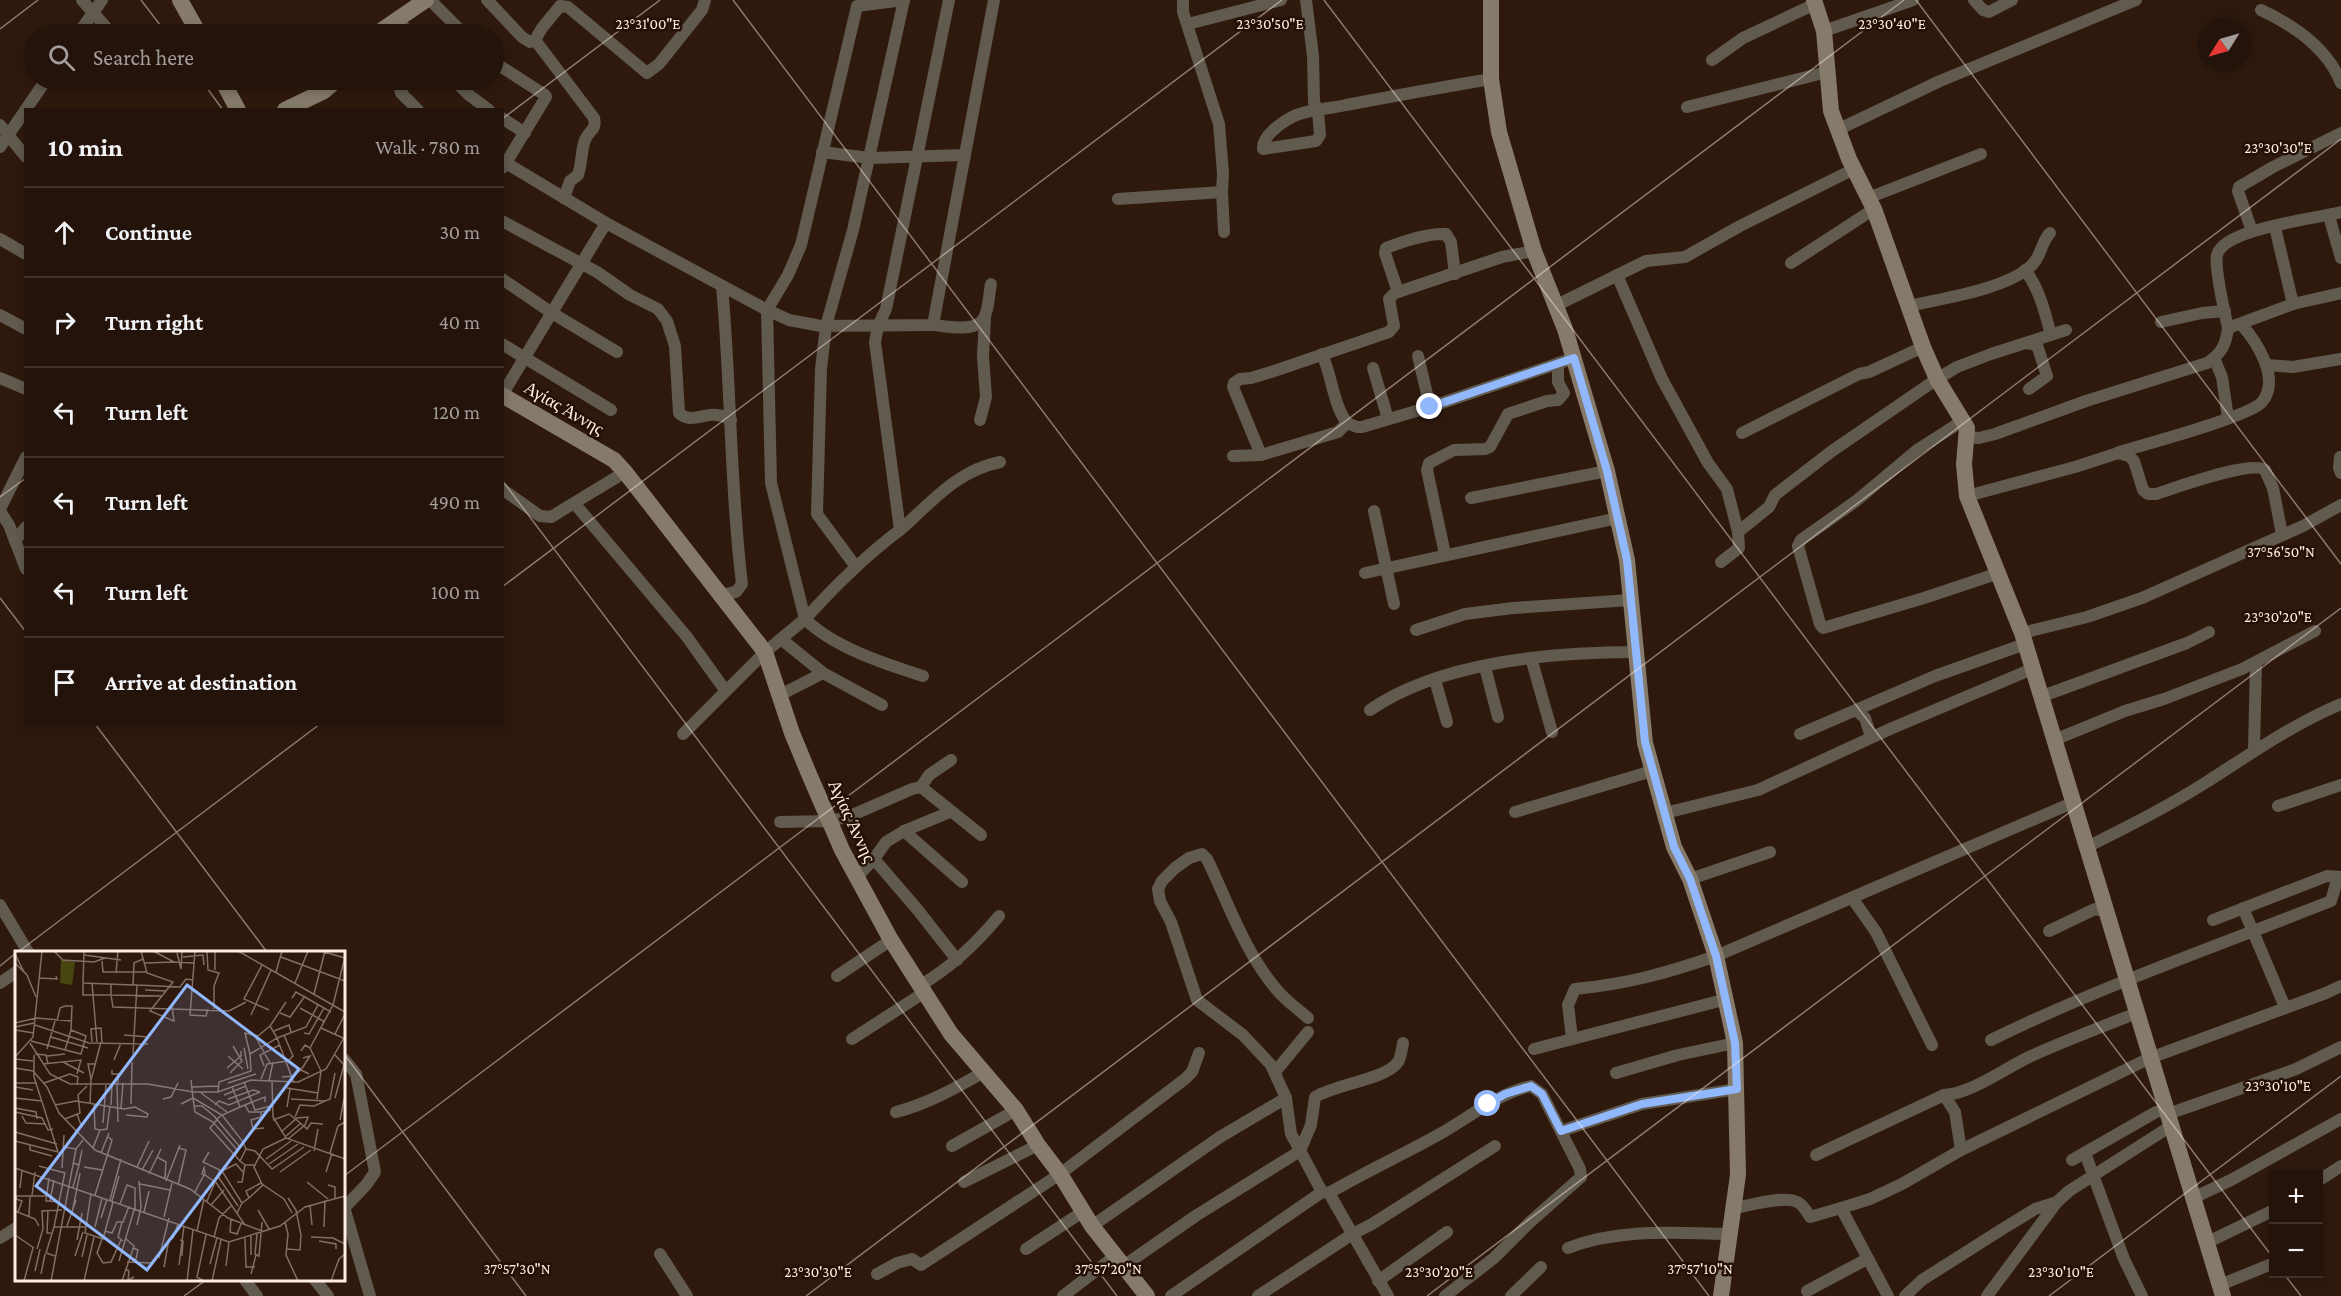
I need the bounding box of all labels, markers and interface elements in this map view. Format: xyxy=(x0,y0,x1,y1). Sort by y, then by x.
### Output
text: 23°31'00"E xyxy=(616,16,680,32)
text: 23°30'50"E xyxy=(1236,16,1304,32)
text: 23°30'40"E xyxy=(1858,16,1926,32)
north arrow xyxy=(2197,18,2251,72)
search box xyxy=(24,24,504,90)
icon: search xyxy=(45,41,78,74)
text: Search here xyxy=(93,45,194,70)
text: 10 min xyxy=(48,133,123,162)
text: Walk · 780 m xyxy=(375,136,480,158)
text: 23°30'30"E xyxy=(2244,140,2312,156)
icon: ahead xyxy=(48,216,81,249)
text: Continue xyxy=(105,220,192,245)
text: 30 m xyxy=(439,221,480,243)
icon: right xyxy=(48,306,81,339)
text: Turn right xyxy=(105,310,203,335)
text: 40 m xyxy=(439,311,480,333)
street label: Αγίας Άννης xyxy=(520,377,608,439)
route end xyxy=(1416,393,1442,419)
icon: left xyxy=(48,396,81,429)
text: Turn left xyxy=(105,400,188,425)
text: 120 m xyxy=(433,401,480,423)
icon: left xyxy=(48,486,81,519)
text: Turn left xyxy=(105,490,188,515)
text: 490 m xyxy=(429,491,480,513)
text: 37°56'50"N xyxy=(2247,544,2315,560)
icon: left xyxy=(48,576,81,609)
text: Turn left xyxy=(105,580,188,605)
text: 100 m xyxy=(431,581,480,603)
text: 23°30'20"E xyxy=(2244,609,2312,625)
icon: arrive xyxy=(48,666,81,699)
text: Arrive at destination xyxy=(105,670,297,695)
street label: Αγίας Άννης xyxy=(824,776,880,866)
inset map xyxy=(15,951,345,1281)
text: 23°30'10"E xyxy=(2245,1078,2311,1094)
route start xyxy=(1474,1090,1500,1116)
map controls xyxy=(2269,1170,2323,1278)
button: + xyxy=(2269,1170,2323,1224)
button: − xyxy=(2269,1224,2323,1278)
text: 37°57'30"N xyxy=(483,1261,551,1277)
text: 37°57'20"N xyxy=(1074,1261,1142,1277)
text: 37°57'10"N xyxy=(1667,1261,1733,1277)
text: 23°30'30"E xyxy=(784,1264,852,1280)
text: 23°30'20"E xyxy=(1405,1264,1473,1280)
text: 23°30'10"E xyxy=(2028,1264,2094,1280)

